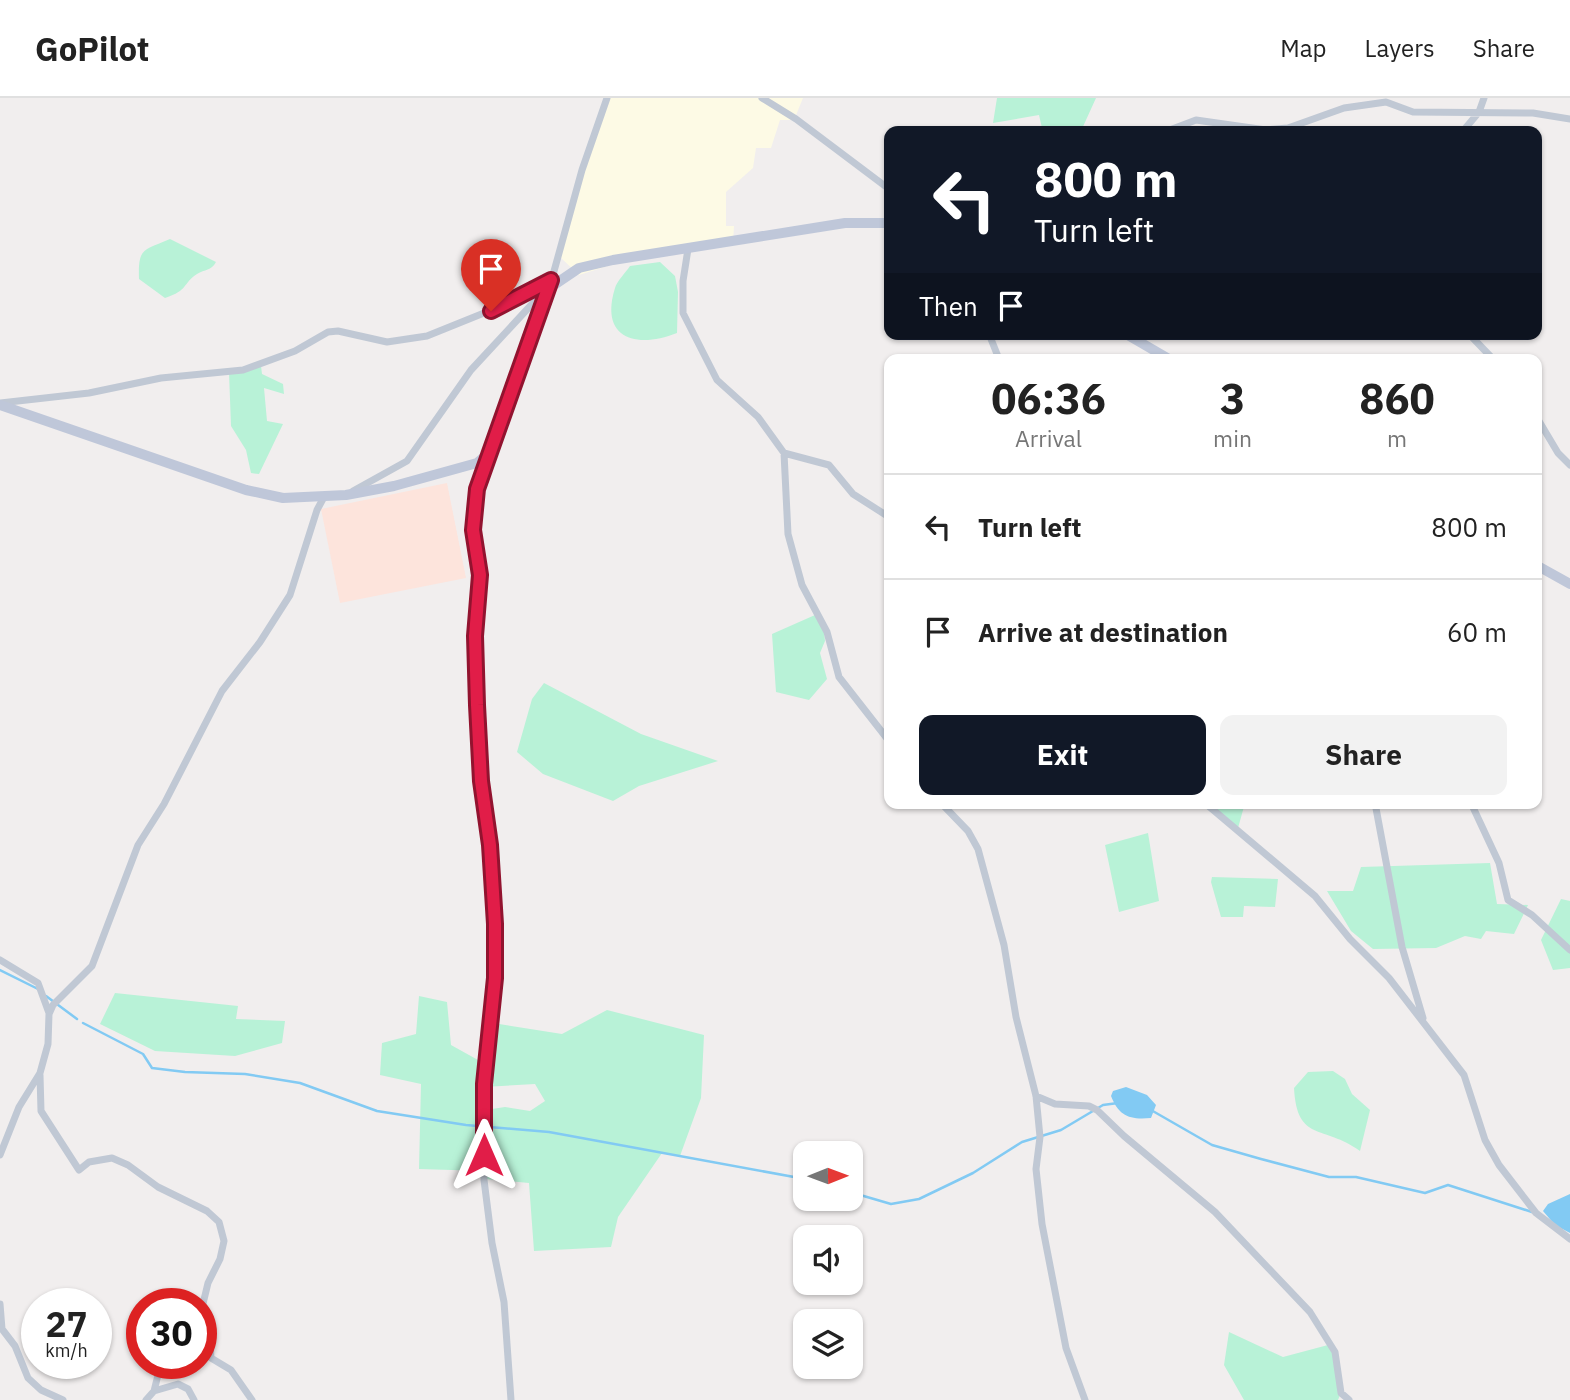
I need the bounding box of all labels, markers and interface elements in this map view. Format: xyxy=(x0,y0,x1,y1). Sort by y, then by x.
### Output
text: GoPilot xyxy=(35,27,149,70)
text: Map xyxy=(1280,32,1327,64)
text: Layers xyxy=(1365,32,1435,64)
text: Share xyxy=(1473,32,1535,64)
text: 800 m xyxy=(1034,147,1178,210)
icon: left xyxy=(919,154,1010,245)
text: Turn left xyxy=(1034,209,1154,251)
pin xyxy=(461,239,521,311)
icon: arrive xyxy=(472,250,510,288)
icon: arrive xyxy=(992,287,1030,325)
text: Then xyxy=(919,289,978,323)
text: 06:36 xyxy=(991,371,1106,426)
text: 3 xyxy=(1220,371,1245,426)
text: 860 xyxy=(1359,371,1435,426)
text: Arrival xyxy=(1015,423,1082,453)
text: min xyxy=(1213,423,1252,453)
text: m xyxy=(1387,423,1407,453)
icon: left xyxy=(919,508,957,546)
text: Turn left xyxy=(978,510,1081,544)
text: 800 m xyxy=(1431,510,1507,544)
icon: arrive xyxy=(919,613,957,651)
text: Arrive at destination xyxy=(978,615,1228,649)
text: 60 m xyxy=(1447,615,1507,649)
button: Exit xyxy=(919,715,1206,795)
button: Share xyxy=(1220,715,1507,795)
position arrow xyxy=(447,1118,521,1192)
north arrow xyxy=(793,1141,863,1211)
map controls xyxy=(793,1141,863,1379)
button: sound xyxy=(793,1225,863,1295)
speed limit sign: 30 xyxy=(126,1288,217,1379)
text: 27 xyxy=(45,1301,88,1347)
button: layers xyxy=(793,1309,863,1379)
text: km/h xyxy=(45,1339,88,1362)

